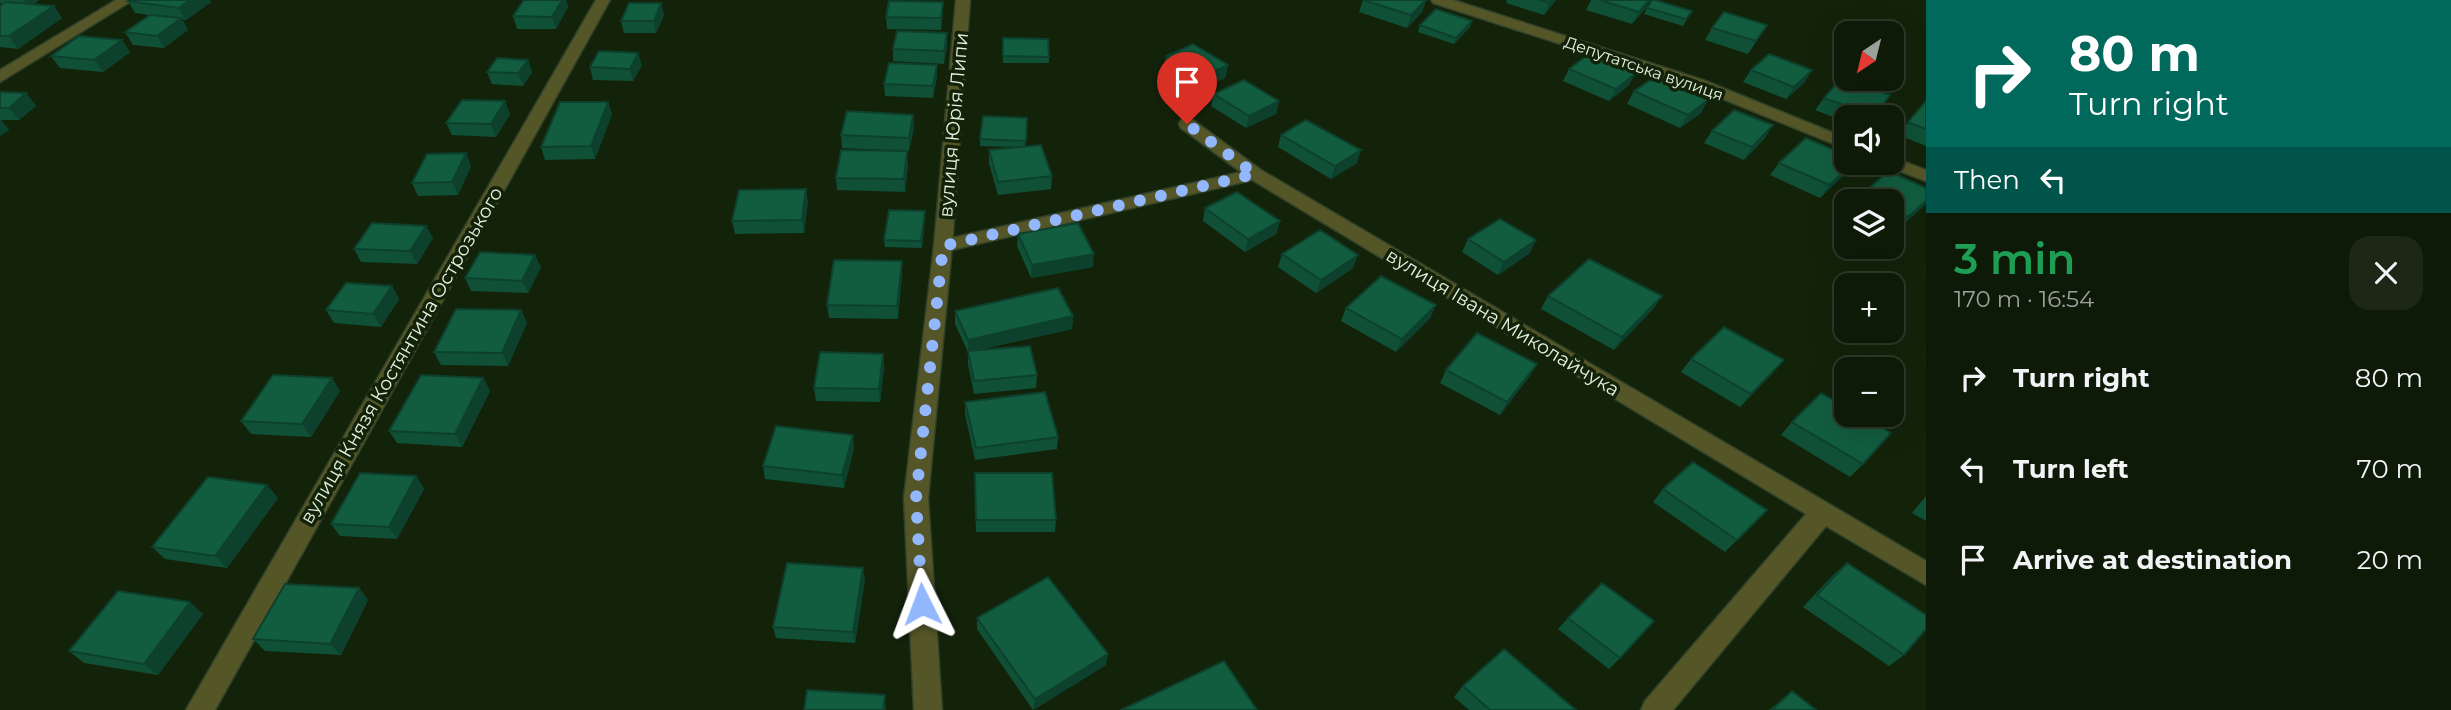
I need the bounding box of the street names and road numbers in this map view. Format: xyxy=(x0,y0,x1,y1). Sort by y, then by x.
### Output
street label: вулиця Юрія Липи xyxy=(934,32,973,219)
street label: Депутатська вулиця xyxy=(1562,32,1726,105)
street label: вулиця Князя Костянтина Острозького xyxy=(295,183,508,528)
street label: вулиця Івана Миколайчука xyxy=(1382,244,1623,401)

